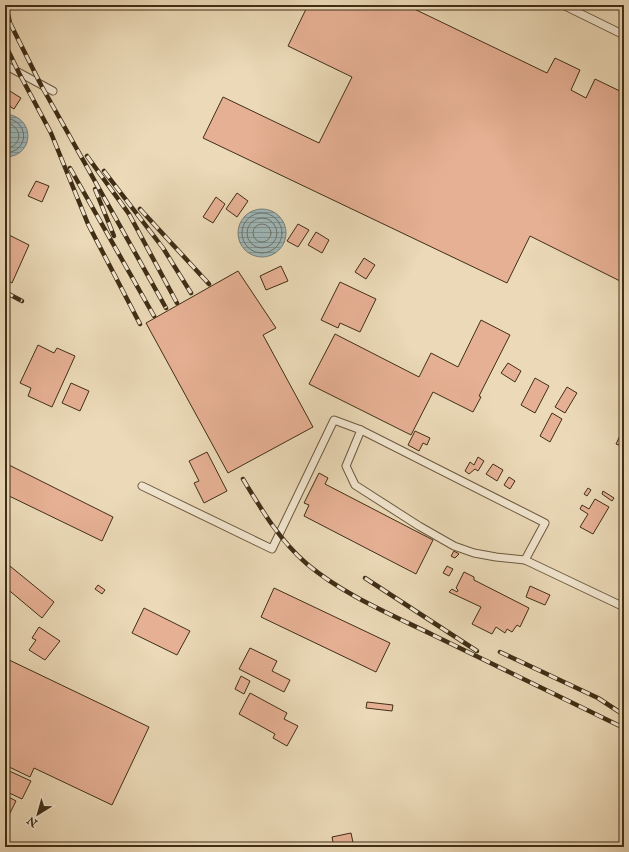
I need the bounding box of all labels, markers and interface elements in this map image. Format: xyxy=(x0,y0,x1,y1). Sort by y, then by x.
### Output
north arrow xyxy=(18,794,58,834)
text: N xyxy=(24,812,41,830)

